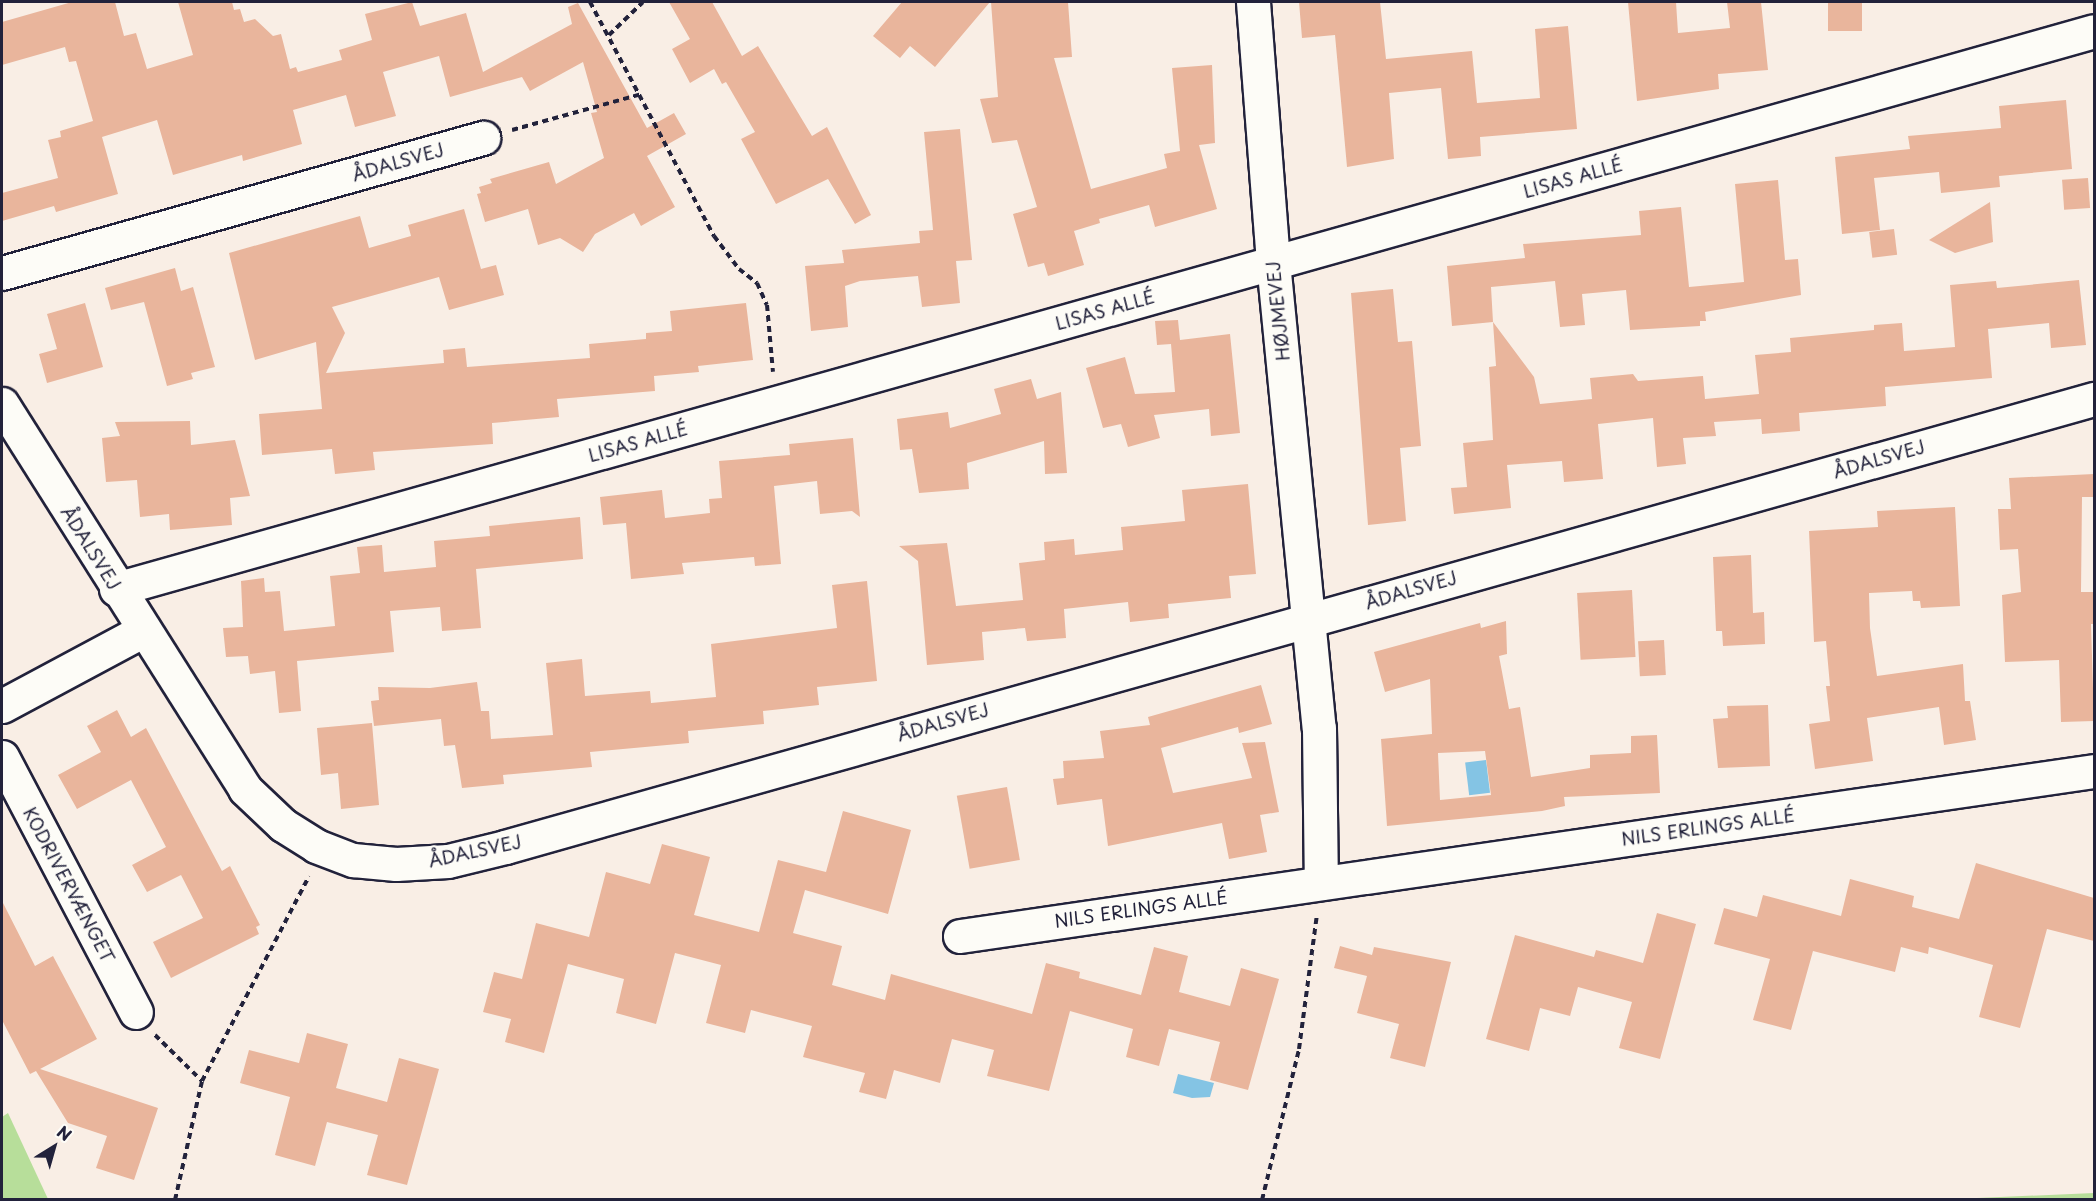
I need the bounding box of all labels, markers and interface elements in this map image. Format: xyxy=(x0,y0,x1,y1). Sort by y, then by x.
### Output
street label: ÅDALSVEJ xyxy=(349,139,447,185)
street label: LISAS ALLÉ xyxy=(1521,154,1625,202)
street label: HØJMEVEJ xyxy=(1262,260,1294,362)
street label: LISAS ALLÉ xyxy=(1053,286,1157,334)
street label: LISAS ALLÉ xyxy=(586,418,690,466)
street label: ÅDALSVEJ xyxy=(1830,436,1928,482)
street label: ÅDALSVEJ xyxy=(57,502,125,594)
street label: ÅDALSVEJ xyxy=(1362,567,1460,613)
street label: ÅDALSVEJ xyxy=(894,699,992,745)
street label: KODRIVERVÆNGET xyxy=(19,804,119,966)
street label: NILS ERLINGS ALLÉ xyxy=(1618,804,1798,850)
street label: ÅDALSVEJ xyxy=(426,831,524,871)
street label: NILS ERLINGS ALLÉ xyxy=(1051,886,1231,932)
north arrow xyxy=(24,1117,84,1177)
text: N xyxy=(53,1119,77,1146)

